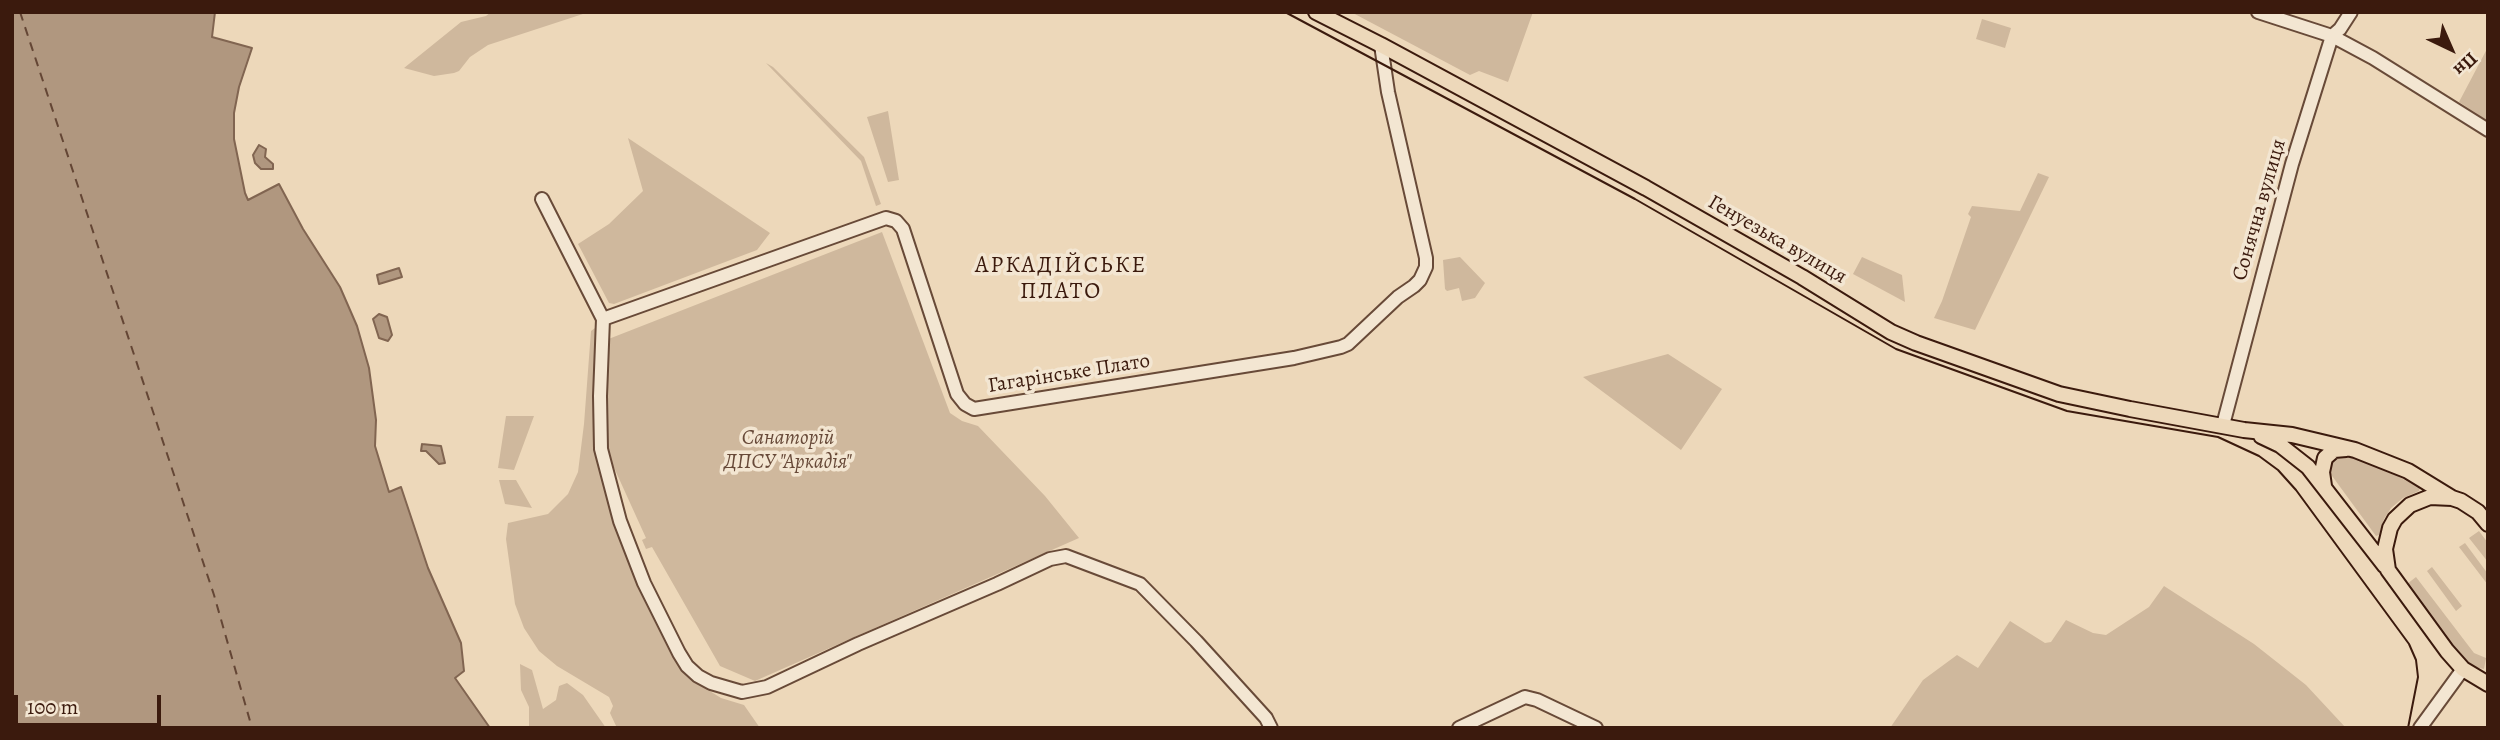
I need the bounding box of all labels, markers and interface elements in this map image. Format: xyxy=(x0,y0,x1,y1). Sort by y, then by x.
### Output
north arrow xyxy=(2416,14,2486,84)
text: Пн xyxy=(2448,46,2484,82)
street label: Сонячна вулиця xyxy=(2228,136,2292,284)
street label: Генуезька вулиця xyxy=(1703,190,1851,290)
district label: АРКАДІЙСЬКЕ ПЛАТО xyxy=(976,252,1146,306)
street label: Гагарінське Плато xyxy=(986,349,1152,399)
park label: Санаторій ДПСУ "Аркадія" xyxy=(724,426,852,476)
scale bar xyxy=(18,680,164,724)
text: 100 m xyxy=(27,693,78,721)

